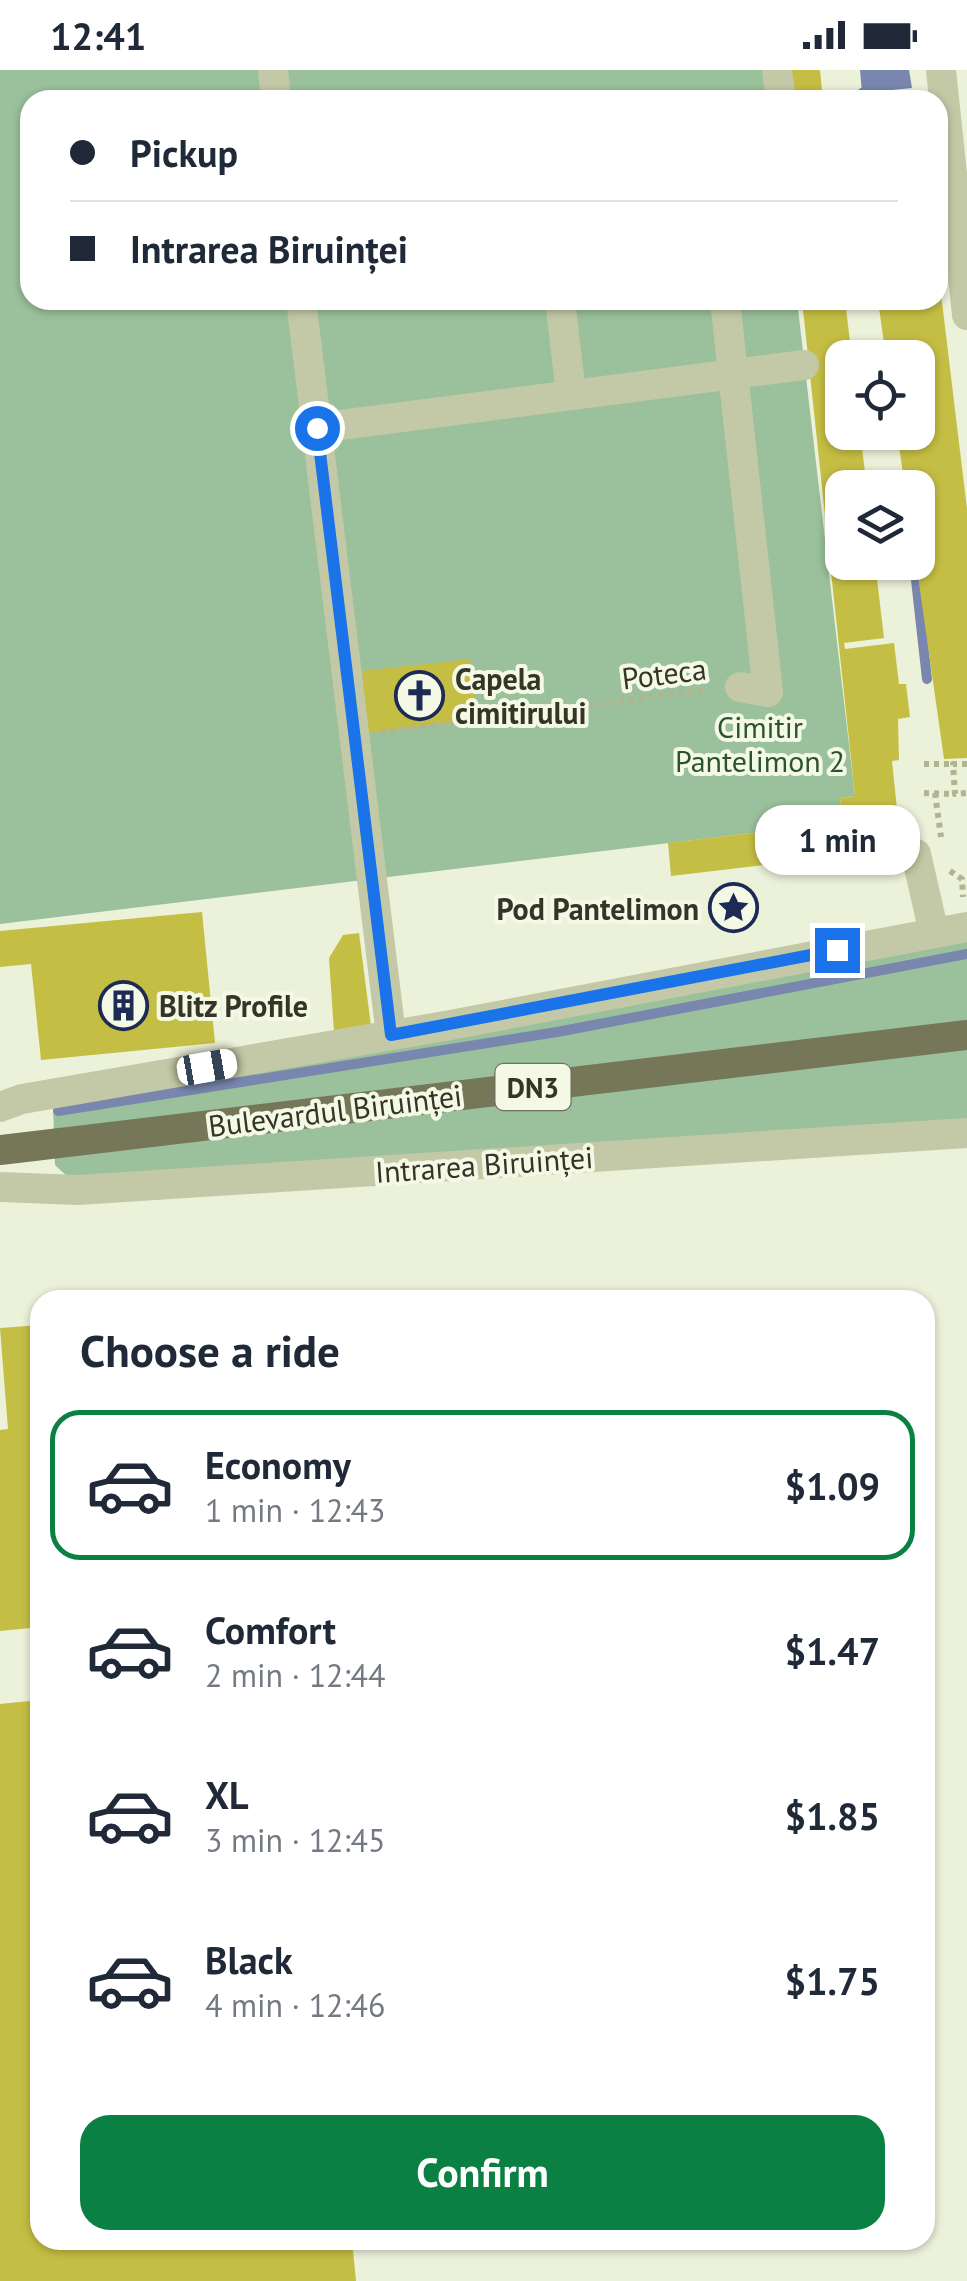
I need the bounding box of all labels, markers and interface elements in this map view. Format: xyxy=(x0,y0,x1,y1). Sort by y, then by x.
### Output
text: 12:41 xyxy=(50,11,146,60)
text: Pickup xyxy=(130,128,238,177)
text: Intrarea Biruinței xyxy=(130,224,408,273)
map controls xyxy=(825,340,935,580)
button: locate xyxy=(825,340,935,450)
route start xyxy=(295,406,340,451)
button: layers xyxy=(825,470,935,580)
street label: Poteca xyxy=(619,648,709,698)
place label: Capela cimitirului xyxy=(455,659,587,732)
church icon: Capela cimitirului xyxy=(394,669,446,721)
park label: Cimitir Pantelimon 2 xyxy=(675,707,845,780)
callout: 1 min xyxy=(754,805,920,875)
text: 1 min xyxy=(798,819,877,861)
place icon: Pod Pantelimon xyxy=(708,882,760,934)
place label: Pod Pantelimon xyxy=(496,889,699,928)
route end xyxy=(815,928,860,973)
building icon: Blitz Profile xyxy=(98,979,150,1031)
place label: Blitz Profile xyxy=(159,986,308,1025)
car xyxy=(175,1047,239,1087)
road number: DN3 xyxy=(496,1064,570,1110)
street label: Bulevardul Biruinței xyxy=(206,1075,464,1145)
street label: Intrarea Biruinței xyxy=(374,1137,594,1191)
text: Choose a ride xyxy=(80,1321,340,1379)
icon: car xyxy=(85,1440,175,1530)
text: Economy xyxy=(205,1440,351,1489)
text: $1.09 xyxy=(784,1461,880,1510)
text: 1 min · 12:43 xyxy=(205,1489,385,1531)
icon: car xyxy=(85,1605,175,1695)
text: Comfort xyxy=(205,1605,336,1654)
text: $1.47 xyxy=(784,1626,880,1675)
text: 2 min · 12:44 xyxy=(205,1654,385,1696)
icon: car xyxy=(85,1770,175,1860)
text: XL xyxy=(205,1770,249,1819)
text: $1.85 xyxy=(784,1791,880,1840)
text: 3 min · 12:45 xyxy=(205,1819,385,1861)
icon: car xyxy=(85,1935,175,2025)
text: Black xyxy=(205,1935,293,1984)
text: $1.75 xyxy=(784,1956,880,2005)
text: 4 min · 12:46 xyxy=(205,1984,385,2026)
button: Confirm xyxy=(80,2115,885,2230)

